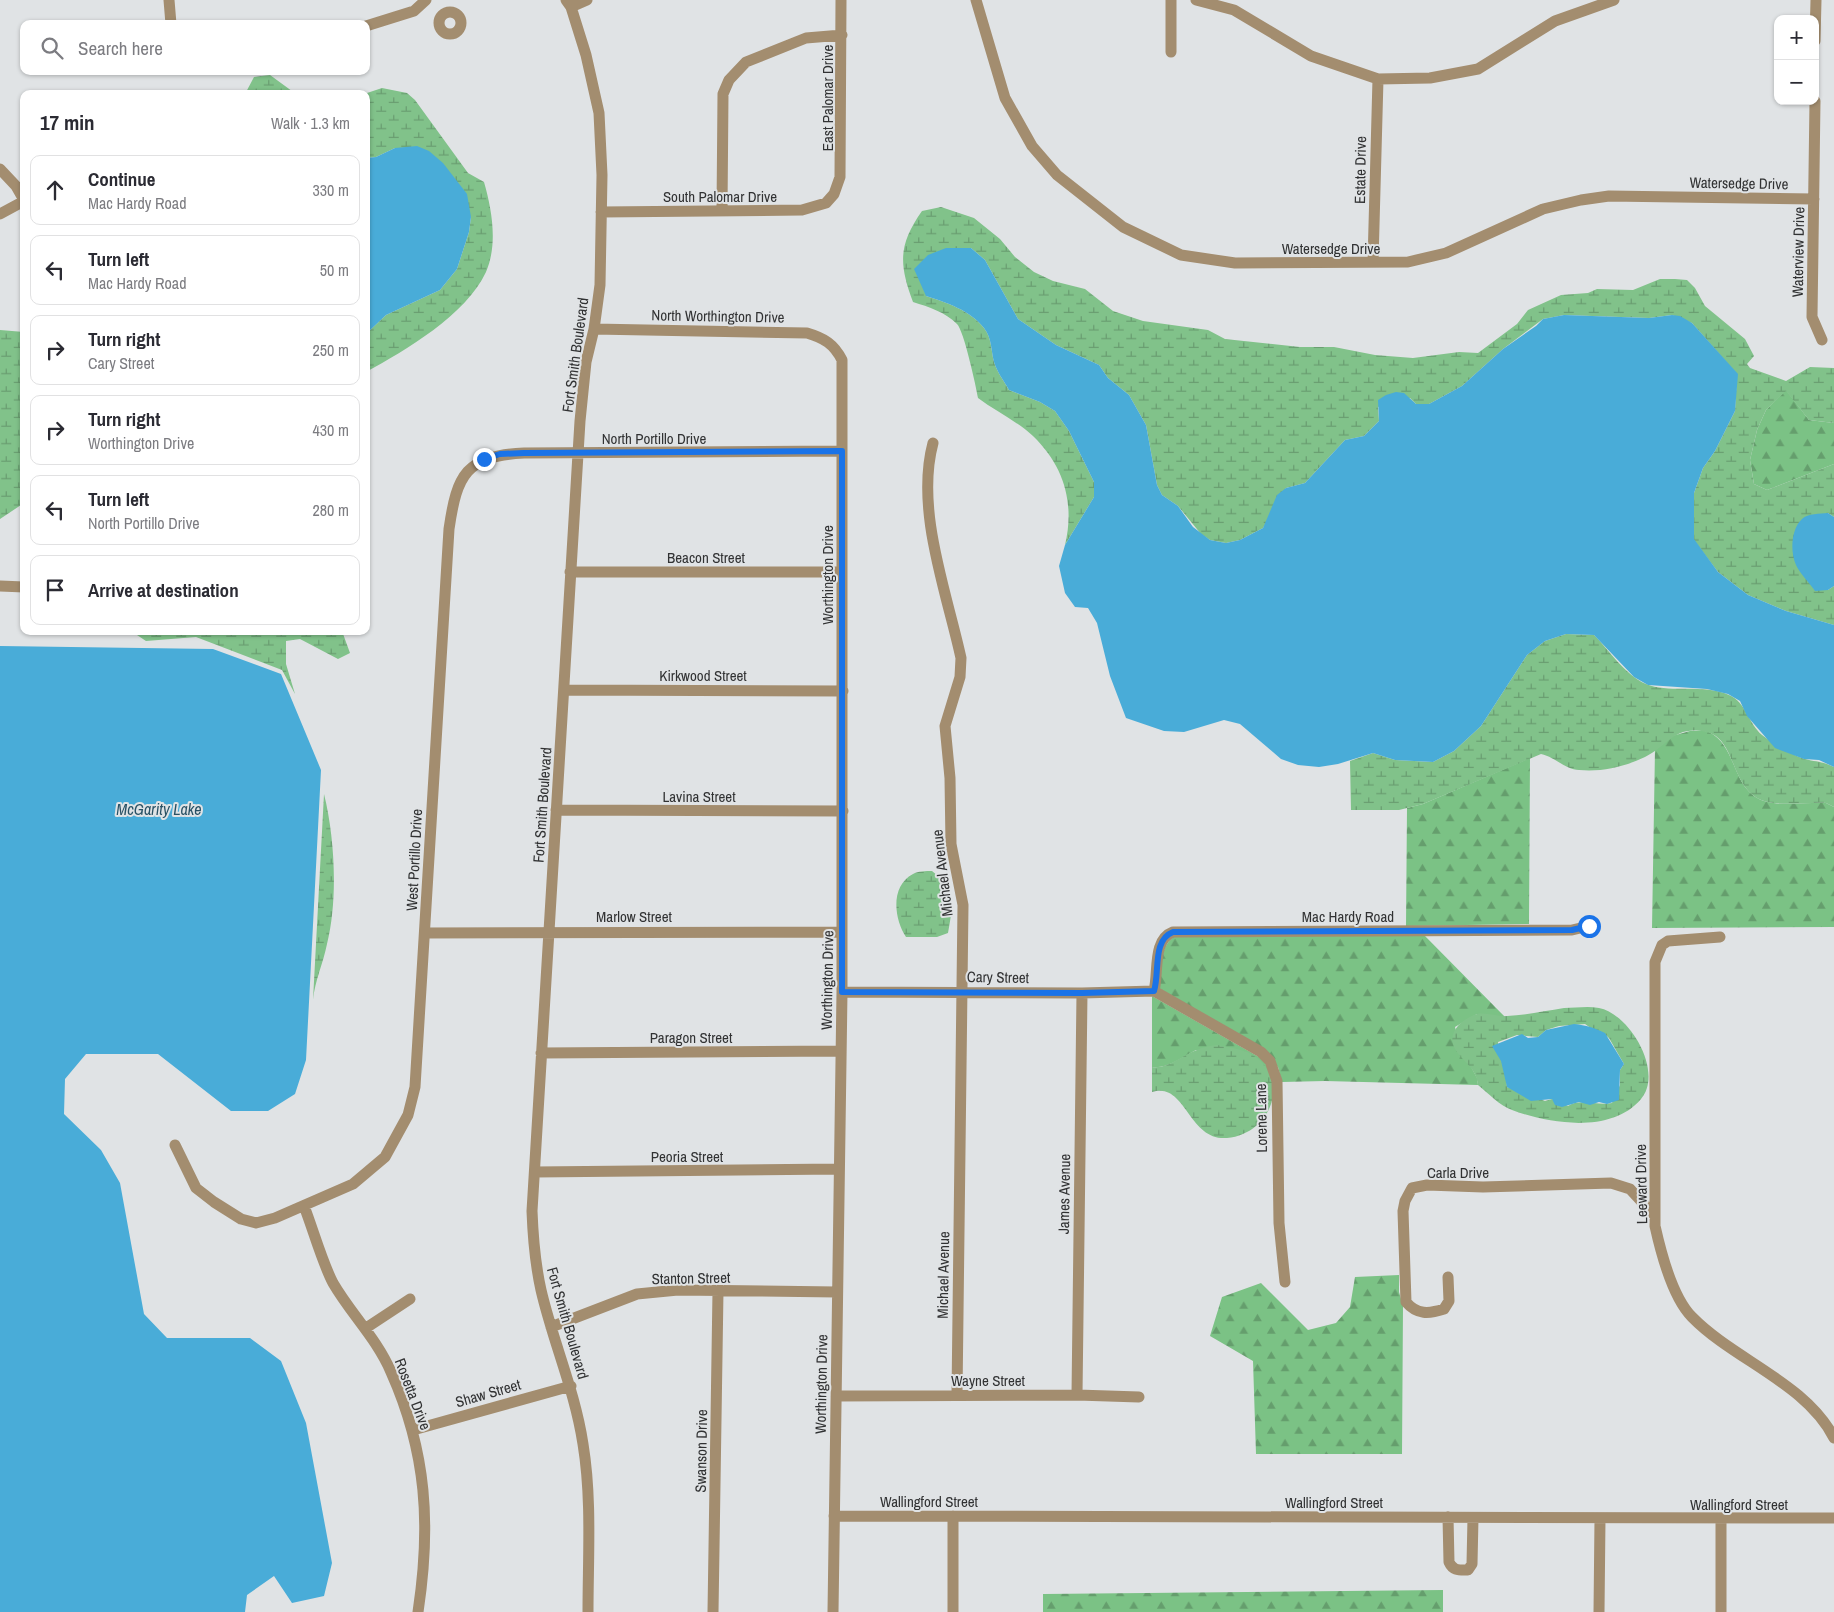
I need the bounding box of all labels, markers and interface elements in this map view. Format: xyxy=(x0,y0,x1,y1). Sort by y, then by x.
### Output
map controls xyxy=(1774,15,1819,105)
button: + xyxy=(1774,15,1819,60)
search box xyxy=(20,20,370,75)
icon: search xyxy=(38,34,66,62)
text: Search here xyxy=(78,35,163,61)
street label: East Palomar Drive xyxy=(817,45,838,151)
button: − xyxy=(1774,60,1819,105)
text: 17 min xyxy=(40,108,95,137)
text: Walk · 1.3 km xyxy=(271,112,350,134)
street label: Estate Drive xyxy=(1349,136,1371,204)
text: Continue xyxy=(88,166,156,192)
street label: Watersedge Drive xyxy=(1689,172,1789,194)
icon: ahead xyxy=(41,176,69,204)
text: 330 m xyxy=(313,179,349,201)
street label: South Palomar Drive xyxy=(663,186,777,207)
text: Mac Hardy Road xyxy=(88,192,186,214)
street label: Waterview Drive xyxy=(1787,206,1809,297)
street label: Watersedge Drive xyxy=(1282,238,1380,259)
text: Turn left xyxy=(88,246,149,272)
icon: left xyxy=(41,256,69,284)
text: 50 m xyxy=(320,259,349,281)
text: Mac Hardy Road xyxy=(88,272,186,294)
street label: Fort Smith Boulevard xyxy=(557,296,593,414)
street label: North Worthington Drive xyxy=(651,304,785,328)
text: Turn right xyxy=(88,326,160,352)
icon: right xyxy=(41,336,69,364)
text: 250 m xyxy=(313,339,349,361)
text: Cary Street xyxy=(88,352,154,374)
text: Turn right xyxy=(88,406,160,432)
icon: right xyxy=(41,416,69,444)
text: 430 m xyxy=(313,419,349,441)
street label: North Portillo Drive xyxy=(602,428,706,449)
text: Worthington Drive xyxy=(88,432,194,454)
route end xyxy=(473,448,496,471)
text: Turn left xyxy=(88,486,149,512)
icon: left xyxy=(41,496,69,524)
text: 280 m xyxy=(313,499,349,521)
text: North Portillo Drive xyxy=(88,512,200,534)
street label: Worthington Drive xyxy=(817,525,838,625)
street label: Beacon Street xyxy=(667,547,746,568)
icon: arrive xyxy=(41,576,69,604)
text: Arrive at destination xyxy=(88,577,239,603)
street label: Kirkwood Street xyxy=(659,665,747,686)
street label: Fort Smith Boulevard xyxy=(527,747,557,863)
street label: Lavina Street xyxy=(662,786,736,807)
water label: McGarity Lake xyxy=(116,798,202,820)
street label: West Portillo Drive xyxy=(401,808,427,912)
street label: Michael Avenue xyxy=(926,828,958,918)
street label: Marlow Street xyxy=(596,906,673,927)
street label: Mac Hardy Road xyxy=(1302,906,1394,927)
route start xyxy=(1578,915,1601,938)
street label: Worthington Drive xyxy=(816,930,838,1030)
street label: Cary Street xyxy=(967,966,1030,988)
street label: Paragon Street xyxy=(650,1027,733,1048)
street label: Lorene Lane xyxy=(1250,1083,1272,1153)
street label: Leeward Drive xyxy=(1630,1144,1652,1224)
street label: Peoria Street xyxy=(651,1146,724,1167)
street label: James Avenue xyxy=(1053,1153,1075,1234)
street label: Carla Drive xyxy=(1427,1162,1489,1183)
street label: Michael Avenue xyxy=(932,1231,954,1319)
street label: Fort Smith Boulevard xyxy=(542,1265,594,1381)
street label: Stanton Street xyxy=(651,1267,731,1289)
street label: Worthington Drive xyxy=(810,1334,832,1434)
street label: Rosetta Drive xyxy=(390,1355,436,1433)
street label: Wayne Street xyxy=(951,1370,1026,1391)
street label: Shaw Street xyxy=(453,1374,524,1412)
street label: Swanson Drive xyxy=(690,1409,712,1493)
street label: Wallingford Street xyxy=(880,1491,979,1512)
street label: Wallingford Street xyxy=(1285,1492,1384,1513)
street label: Wallingford Street xyxy=(1690,1494,1789,1515)

